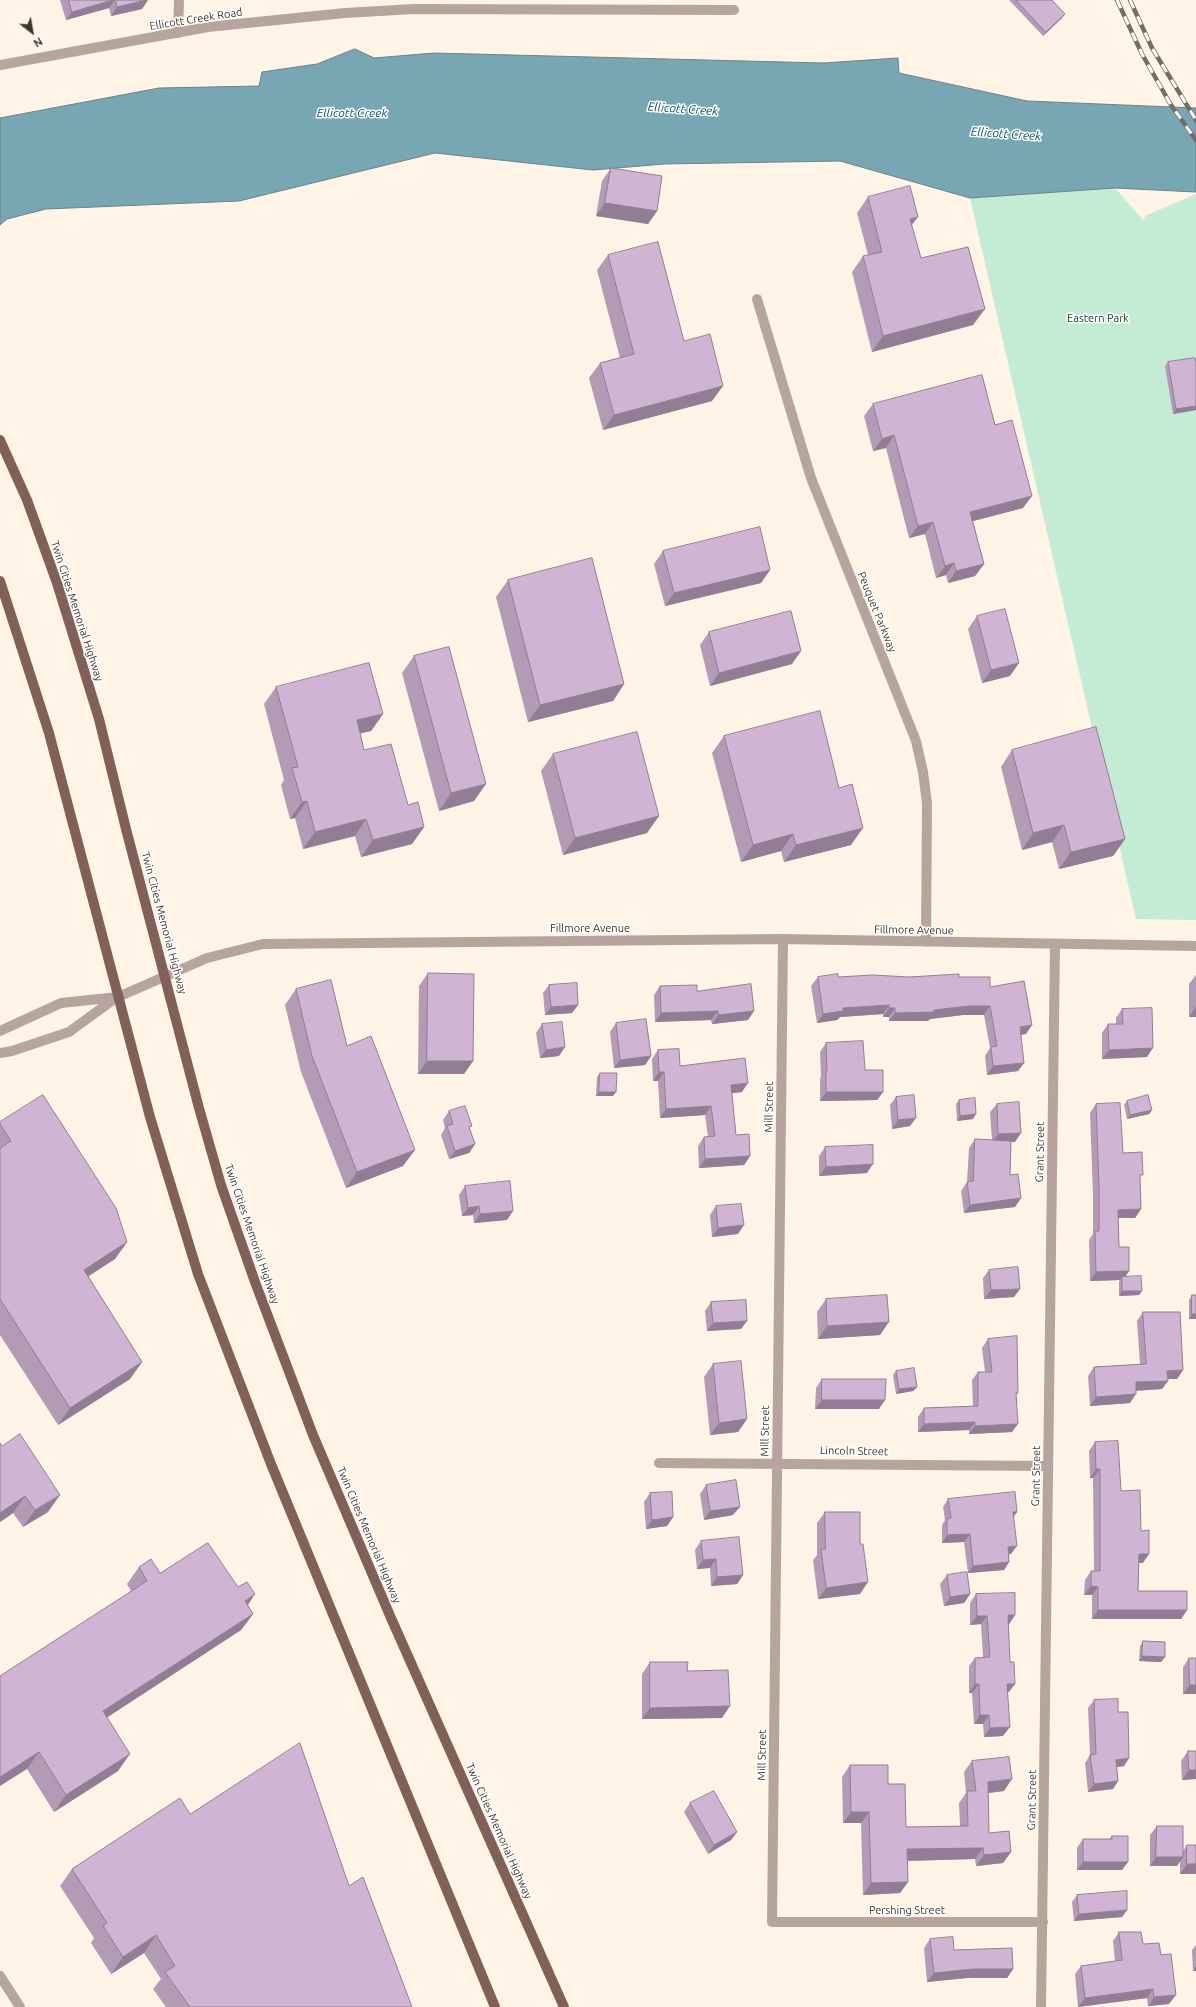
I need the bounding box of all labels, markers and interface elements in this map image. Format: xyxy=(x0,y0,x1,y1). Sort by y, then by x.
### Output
street label: Ellicott Creek Road xyxy=(149,5,243,33)
north arrow xyxy=(12,12,52,52)
text: N xyxy=(32,35,45,50)
water label: Ellicott Creek xyxy=(647,99,719,119)
water label: Ellicott Creek xyxy=(317,106,387,120)
water label: Ellicott Creek xyxy=(970,124,1042,144)
park label: Eastern Park xyxy=(1067,311,1129,325)
street label: Twin Cities Memorial Highway xyxy=(48,539,106,683)
street label: Peuquet Parkway xyxy=(855,570,899,654)
street label: Twin Cities Memorial Highway xyxy=(139,850,189,996)
street label: Fillmore Avenue xyxy=(550,921,630,935)
street label: Fillmore Avenue xyxy=(874,923,954,937)
street label: Mill Street xyxy=(762,1081,776,1133)
street label: Grant Street xyxy=(1033,1121,1047,1183)
street label: Twin Cities Memorial Highway xyxy=(222,1162,282,1306)
street label: Mill Street xyxy=(758,1405,772,1457)
street label: Lincoln Street xyxy=(820,1444,888,1458)
street label: Grant Street xyxy=(1029,1445,1043,1507)
street label: Twin Cities Memorial Highway xyxy=(334,1465,404,1605)
street label: Mill Street xyxy=(755,1729,769,1781)
street label: Twin Cities Memorial Highway xyxy=(463,1761,535,1901)
street label: Grant Street xyxy=(1025,1769,1039,1831)
street label: Pershing Street xyxy=(869,1903,945,1917)

